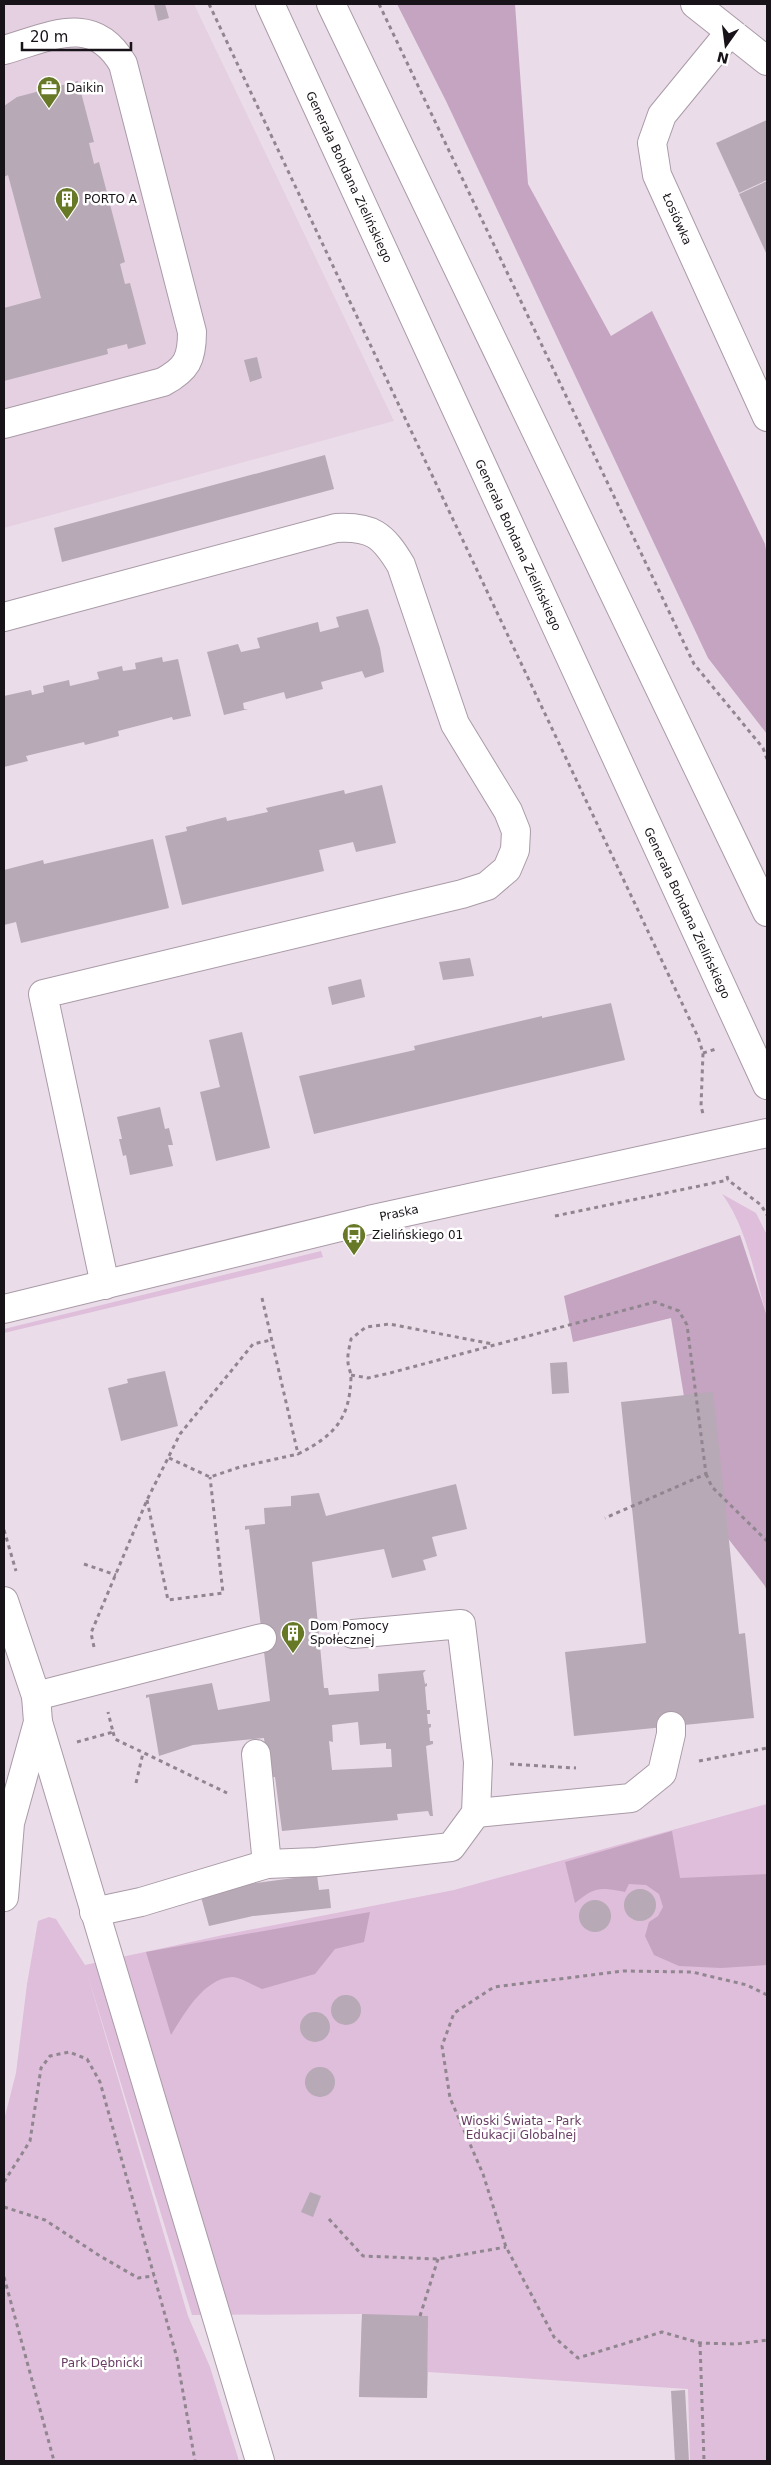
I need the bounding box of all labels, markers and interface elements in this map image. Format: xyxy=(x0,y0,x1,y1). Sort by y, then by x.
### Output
scale bar xyxy=(22,20,131,52)
north arrow xyxy=(701,20,751,70)
text: 20 m xyxy=(30,28,68,46)
text: N xyxy=(715,48,730,67)
office icon: Daikin xyxy=(36,75,62,109)
place label: Daikin xyxy=(66,81,104,95)
street label: Generała Bohdana Zielińskiego xyxy=(303,89,395,265)
building icon: PORTO A xyxy=(54,186,80,220)
street label: Łosiówka xyxy=(659,190,695,247)
place label: PORTO A xyxy=(84,192,138,206)
street label: Generała Bohdana Zielińskiego xyxy=(472,457,564,633)
street label: Generała Bohdana Zielińskiego xyxy=(641,825,733,1001)
street label: Praska xyxy=(378,1202,420,1224)
bus stop icon: Zielińskiego 01 xyxy=(341,1222,367,1256)
place label: Zielińskiego 01 xyxy=(372,1228,463,1242)
place label: Dom Pomocy Społecznej xyxy=(310,1619,389,1647)
building icon: Dom Pomocy Społecznej xyxy=(280,1620,306,1654)
park label: Wioski Świata - Park Edukacji Globalnej xyxy=(461,2113,581,2142)
park label: Park Dębnicki xyxy=(61,2356,143,2370)

